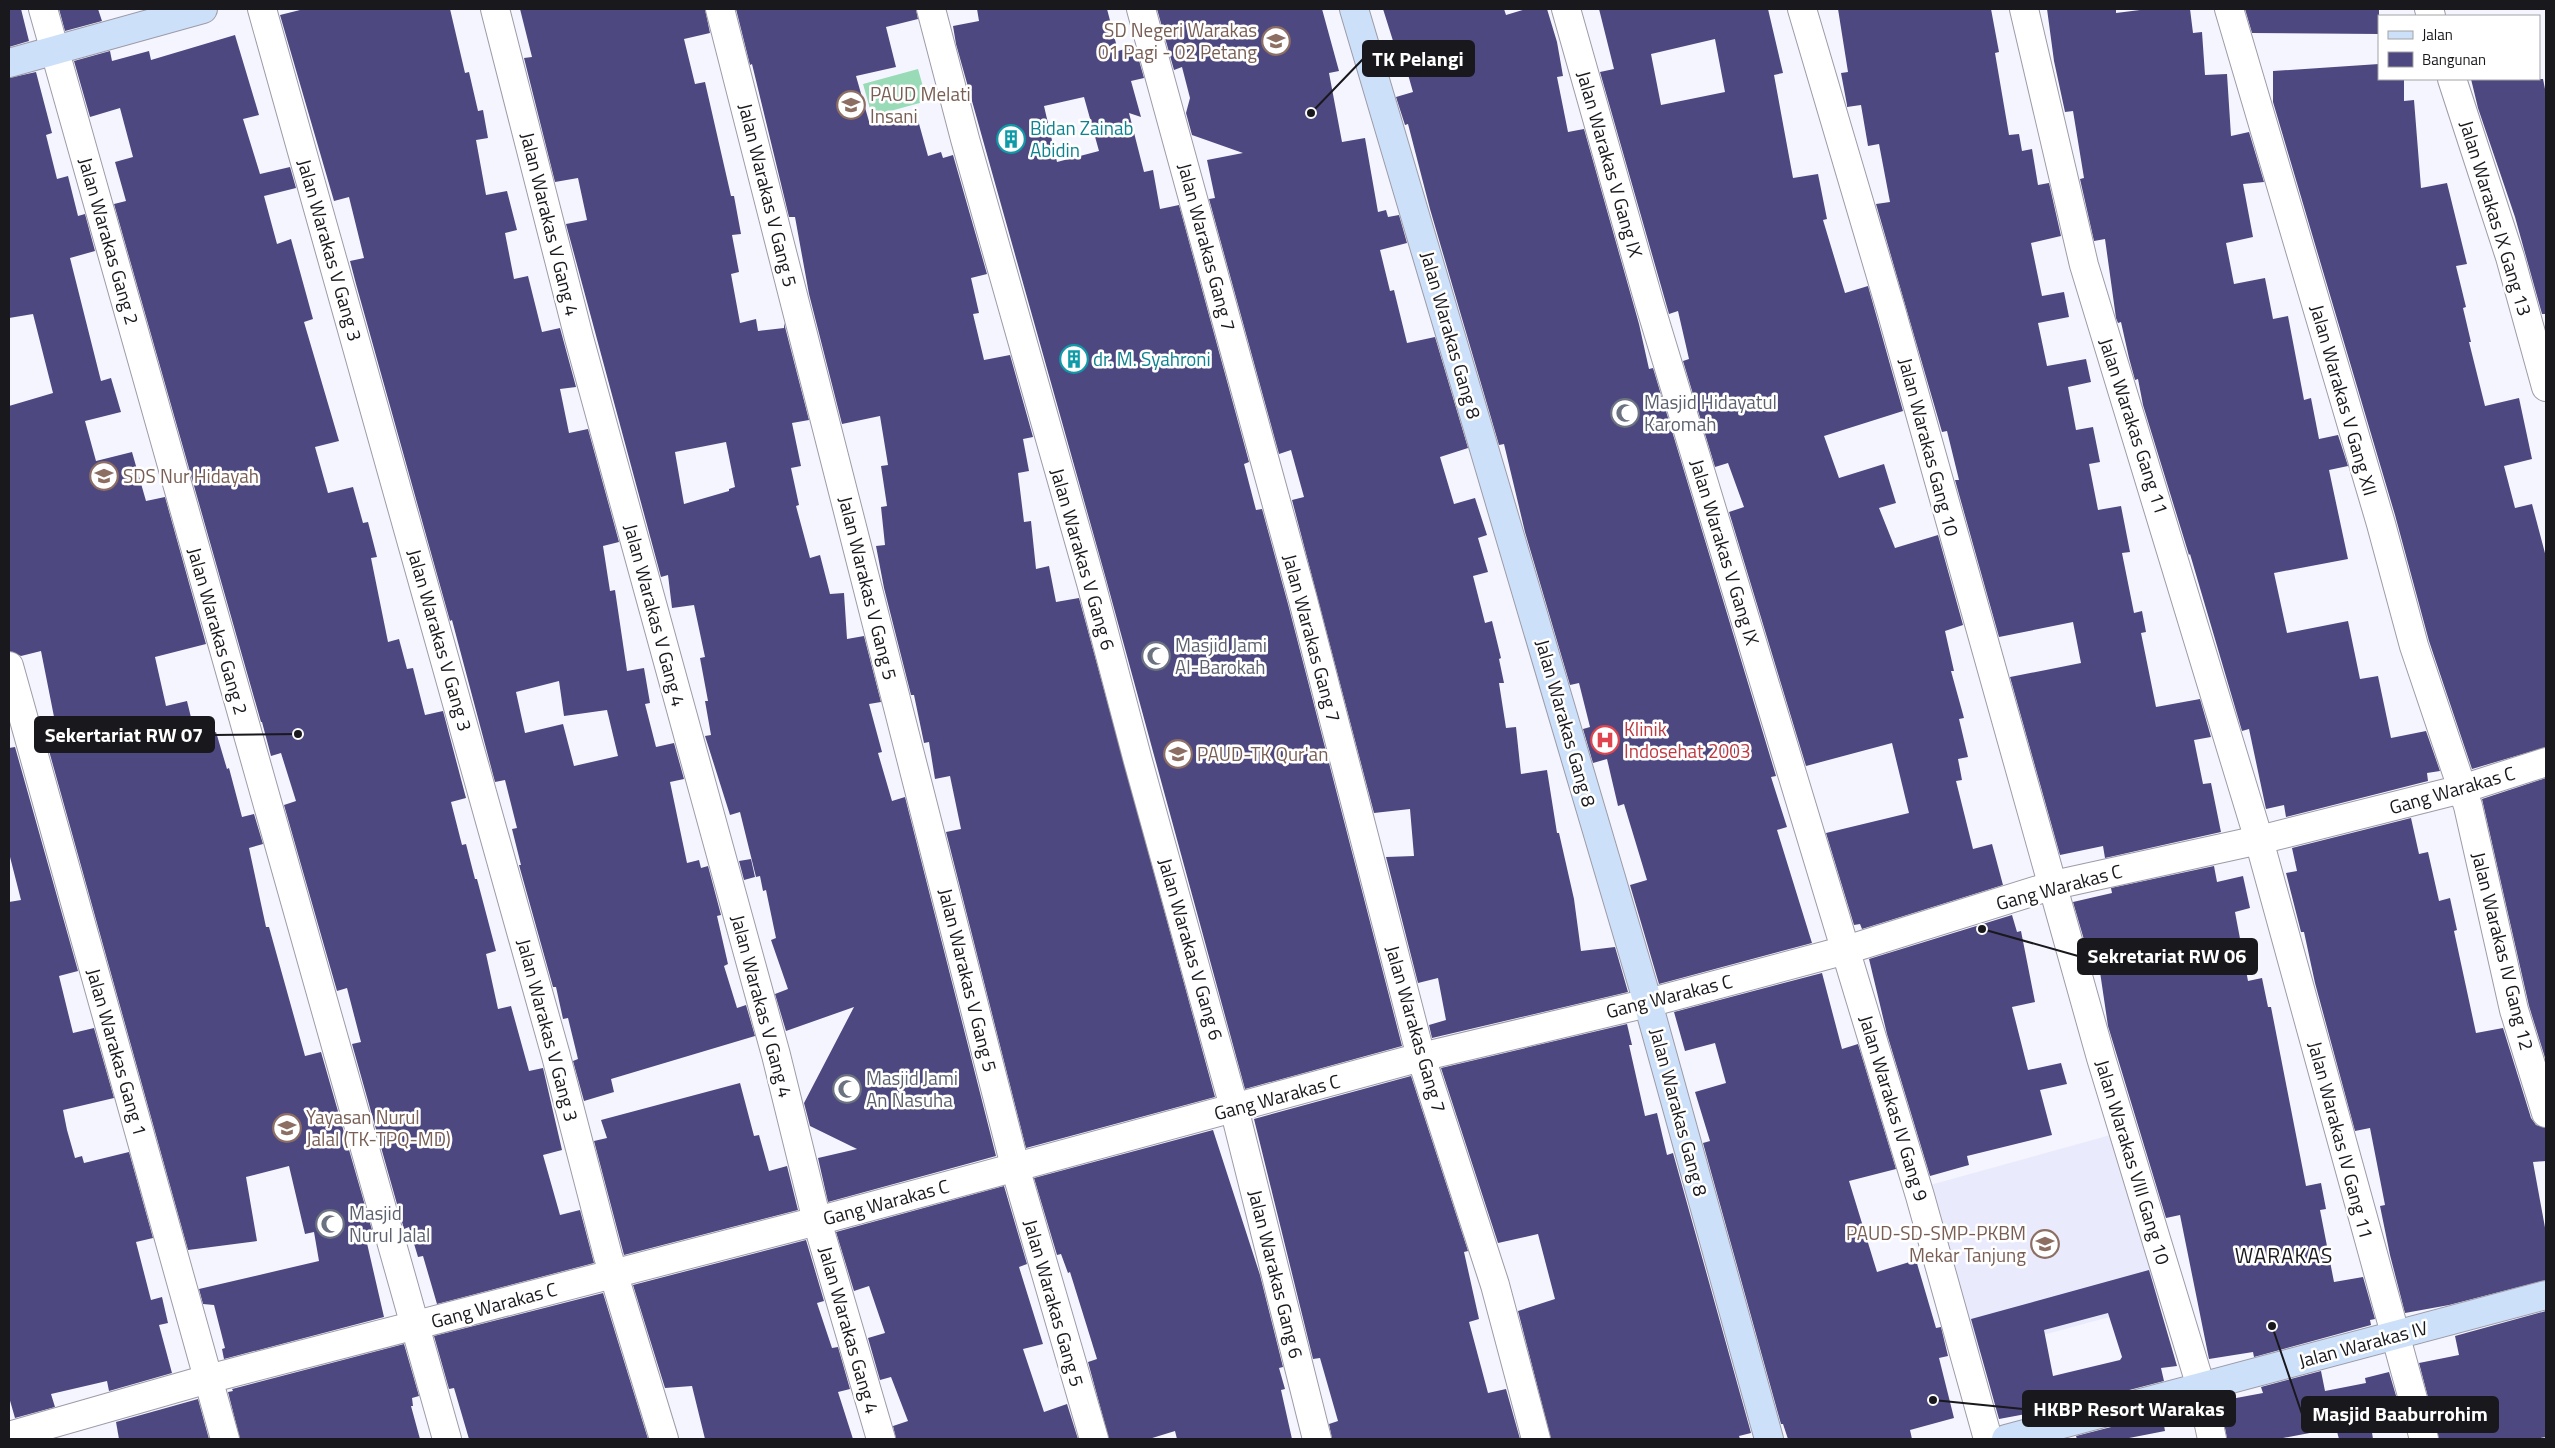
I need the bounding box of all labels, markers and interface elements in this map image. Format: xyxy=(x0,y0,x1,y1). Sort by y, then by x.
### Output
place label: SD Negeri Warakas 01 Pagi - 02 Petang xyxy=(1098,15,1257,66)
legend xyxy=(2378,15,2540,80)
text: Jalan xyxy=(2422,23,2453,46)
school or university icon: SD Negeri Warakas 01 Pagi - 02 Petang xyxy=(1261,26,1291,56)
callout: TK Pelangi xyxy=(1363,41,1474,76)
text: TK Pelangi xyxy=(1372,43,1464,74)
text: Bangunan xyxy=(2422,48,2486,71)
street label: Jalan Warakas V Gang IX xyxy=(1570,67,1651,261)
place label: PAUD Melati Insani xyxy=(870,79,971,130)
school or university icon: PAUD Melati Insani xyxy=(836,90,866,120)
street label: Jalan Warakas V Gang 5 xyxy=(732,100,805,290)
place label: Bidan Zainab Abidin xyxy=(1030,113,1133,164)
street label: Jalan Warakas IX Gang 13 xyxy=(2453,116,2540,319)
building icon: Bidan Zainab Abidin xyxy=(996,124,1026,154)
street label: Jalan Warakas V Gang 4 xyxy=(514,129,587,319)
street label: Jalan Warakas Gang 2 xyxy=(72,154,147,328)
street label: Jalan Warakas V Gang 3 xyxy=(291,155,370,344)
street label: Jalan Warakas Gang 7 xyxy=(1171,160,1244,334)
street label: Jalan Warakas Gang 8 xyxy=(1414,248,1489,422)
street label: Jalan Warakas V Gang XII xyxy=(2303,301,2386,499)
street label: Jalan Warakas Gang 11 xyxy=(2092,334,2177,518)
building icon: dr. M. Syahroni xyxy=(1059,344,1089,374)
place label: dr. M. Syahroni xyxy=(1093,344,1211,373)
street label: Jalan Warakas Gang 10 xyxy=(1892,354,1967,539)
place label: Masjid Hidayatul Karomah xyxy=(1644,387,1777,438)
mosque icon: Masjid Hidayatul Karomah xyxy=(1610,398,1640,428)
street label: Jalan Warakas V Gang IX xyxy=(1683,455,1768,649)
school or university icon: SDS Nur Hidayah xyxy=(89,461,119,491)
place label: SDS Nur Hidayah xyxy=(123,461,259,490)
street label: Jalan Warakas V Gang 6 xyxy=(1044,464,1123,653)
street label: Jalan Warakas V Gang 5 xyxy=(832,493,905,683)
street label: Jalan Warakas V Gang 4 xyxy=(617,520,694,710)
street label: Jalan Warakas Gang 2 xyxy=(181,544,256,718)
street label: Jalan Warakas V Gang 3 xyxy=(401,545,480,734)
street label: Jalan Warakas Gang 7 xyxy=(1276,551,1349,725)
place label: Masjid Jami Al-Barokah xyxy=(1175,630,1267,681)
street label: Jalan Warakas Gang 8 xyxy=(1529,636,1604,810)
mosque icon: Masjid Jami Al-Barokah xyxy=(1141,641,1171,671)
place label: Klinik Indosehat 2003 xyxy=(1624,714,1751,765)
callout: Sekertariat RW 07 xyxy=(35,717,214,752)
text: Sekertariat RW 07 xyxy=(45,719,203,750)
hospital icon: Klinik Indosehat 2003 xyxy=(1590,725,1620,755)
school or university icon: PAUD-TK Qur'an xyxy=(1163,739,1193,769)
place label: PAUD-TK Qur'an xyxy=(1197,739,1328,768)
street label: Gang Warakas C xyxy=(2386,758,2518,821)
street label: Jalan Warakas IV Gang 12 xyxy=(2465,849,2542,1053)
street label: Jalan Warakas V Gang 6 xyxy=(1152,854,1231,1043)
street label: Gang Warakas C xyxy=(1993,856,2125,917)
street label: Jalan Warakas V Gang 5 xyxy=(932,885,1005,1075)
street label: Jalan Warakas V Gang 4 xyxy=(724,911,801,1101)
street label: Jalan Warakas V Gang 3 xyxy=(510,935,587,1125)
callout: Sekretariat RW 06 xyxy=(2078,939,2257,974)
text: Sekretariat RW 06 xyxy=(2088,940,2246,971)
street label: Jalan Warakas Gang 7 xyxy=(1379,942,1454,1116)
street label: Jalan Warakas Gang 1 xyxy=(80,965,155,1139)
street label: Gang Warakas C xyxy=(1603,966,1735,1025)
street label: Jalan Warakas IV Gang 9 xyxy=(1852,1011,1937,1204)
street label: Jalan Warakas Gang 8 xyxy=(1643,1025,1716,1200)
street label: Jalan Warakas IV Gang 11 xyxy=(2301,1038,2382,1242)
street label: Jalan Warakas VIII Gang 10 xyxy=(2088,1056,2178,1268)
place label: Masjid Jami An Nasuha xyxy=(866,1063,958,1114)
street label: Gang Warakas C xyxy=(1211,1066,1343,1127)
mosque icon: Masjid Jami An Nasuha xyxy=(832,1074,862,1104)
place label: Yayasan Nurul Jalal (TK-TPQ-MD) xyxy=(306,1102,451,1153)
school or university icon: Yayasan Nurul Jalal (TK-TPQ-MD) xyxy=(272,1113,302,1143)
street label: Gang Warakas C xyxy=(820,1171,952,1232)
street label: Jalan Warakas Gang 6 xyxy=(1241,1186,1311,1361)
place label: Masjid Nurul Jalal xyxy=(349,1198,430,1249)
mosque icon: Masjid Nurul Jalal xyxy=(315,1209,345,1239)
street label: Jalan Warakas Gang 5 xyxy=(1017,1216,1092,1390)
place label: PAUD-SD-SMP-PKBM Mekar Tanjung xyxy=(1846,1218,2026,1269)
school or university icon: PAUD-SD-SMP-PKBM Mekar Tanjung xyxy=(2030,1229,2060,1259)
district label: WARAKAS xyxy=(2235,1239,2333,1271)
street label: Jalan Warakas Gang 4 xyxy=(812,1243,887,1417)
street label: Gang Warakas C xyxy=(428,1274,560,1335)
street label: Jalan Warakas IV xyxy=(2295,1312,2431,1375)
callout: HKBP Resort Warakas xyxy=(2023,1391,2235,1426)
text: HKBP Resort Warakas xyxy=(2033,1393,2225,1424)
callout: Masjid Baaburrohim xyxy=(2302,1397,2498,1432)
text: Masjid Baaburrohim xyxy=(2312,1398,2488,1429)

